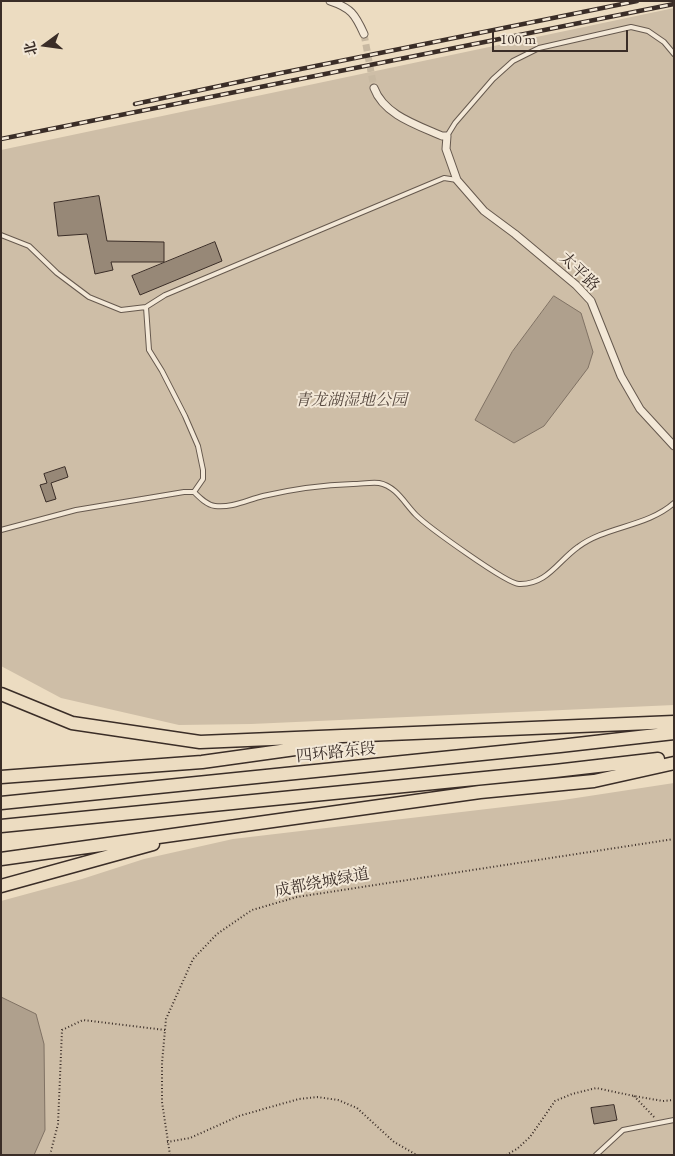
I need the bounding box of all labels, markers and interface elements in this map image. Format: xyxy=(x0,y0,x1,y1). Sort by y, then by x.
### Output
north arrow xyxy=(20,20,70,70)
scale bar xyxy=(495,20,631,52)
text: 100 m xyxy=(500,29,536,48)
text: 北 xyxy=(20,40,41,58)
street label: 太平路 xyxy=(555,248,603,296)
park label: 青龙湖湿地公园 xyxy=(295,391,407,411)
street label: 四环路东段 xyxy=(295,739,377,767)
street label: 成都绕城绿道 xyxy=(273,864,371,902)

